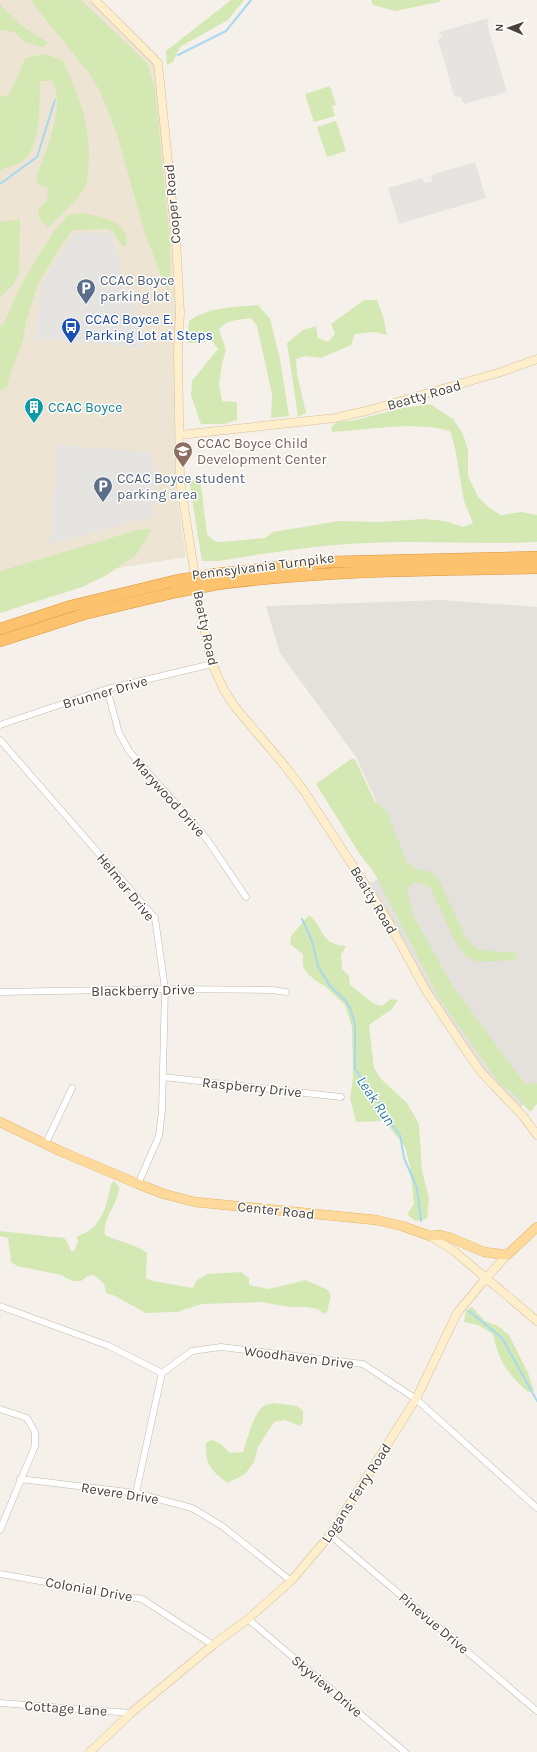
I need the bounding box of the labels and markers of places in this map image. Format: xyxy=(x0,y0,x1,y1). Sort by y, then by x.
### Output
place label: CCAC Boyce parking lot xyxy=(100,272,174,305)
parking icon: CCAC Boyce parking lot xyxy=(75,277,97,305)
place label: CCAC Boyce E. Parking Lot at Steps xyxy=(85,311,213,344)
bus stop icon: CCAC Boyce E. Parking Lot at Steps xyxy=(60,316,82,344)
building icon: CCAC Boyce xyxy=(23,396,45,424)
place label: CCAC Boyce xyxy=(48,399,122,416)
place label: CCAC Boyce Child Development Center xyxy=(197,435,327,468)
school or university icon: CCAC Boyce Child Development Center xyxy=(172,440,194,468)
place label: CCAC Boyce student parking area xyxy=(117,470,245,503)
parking icon: CCAC Boyce student parking area xyxy=(92,475,114,503)

